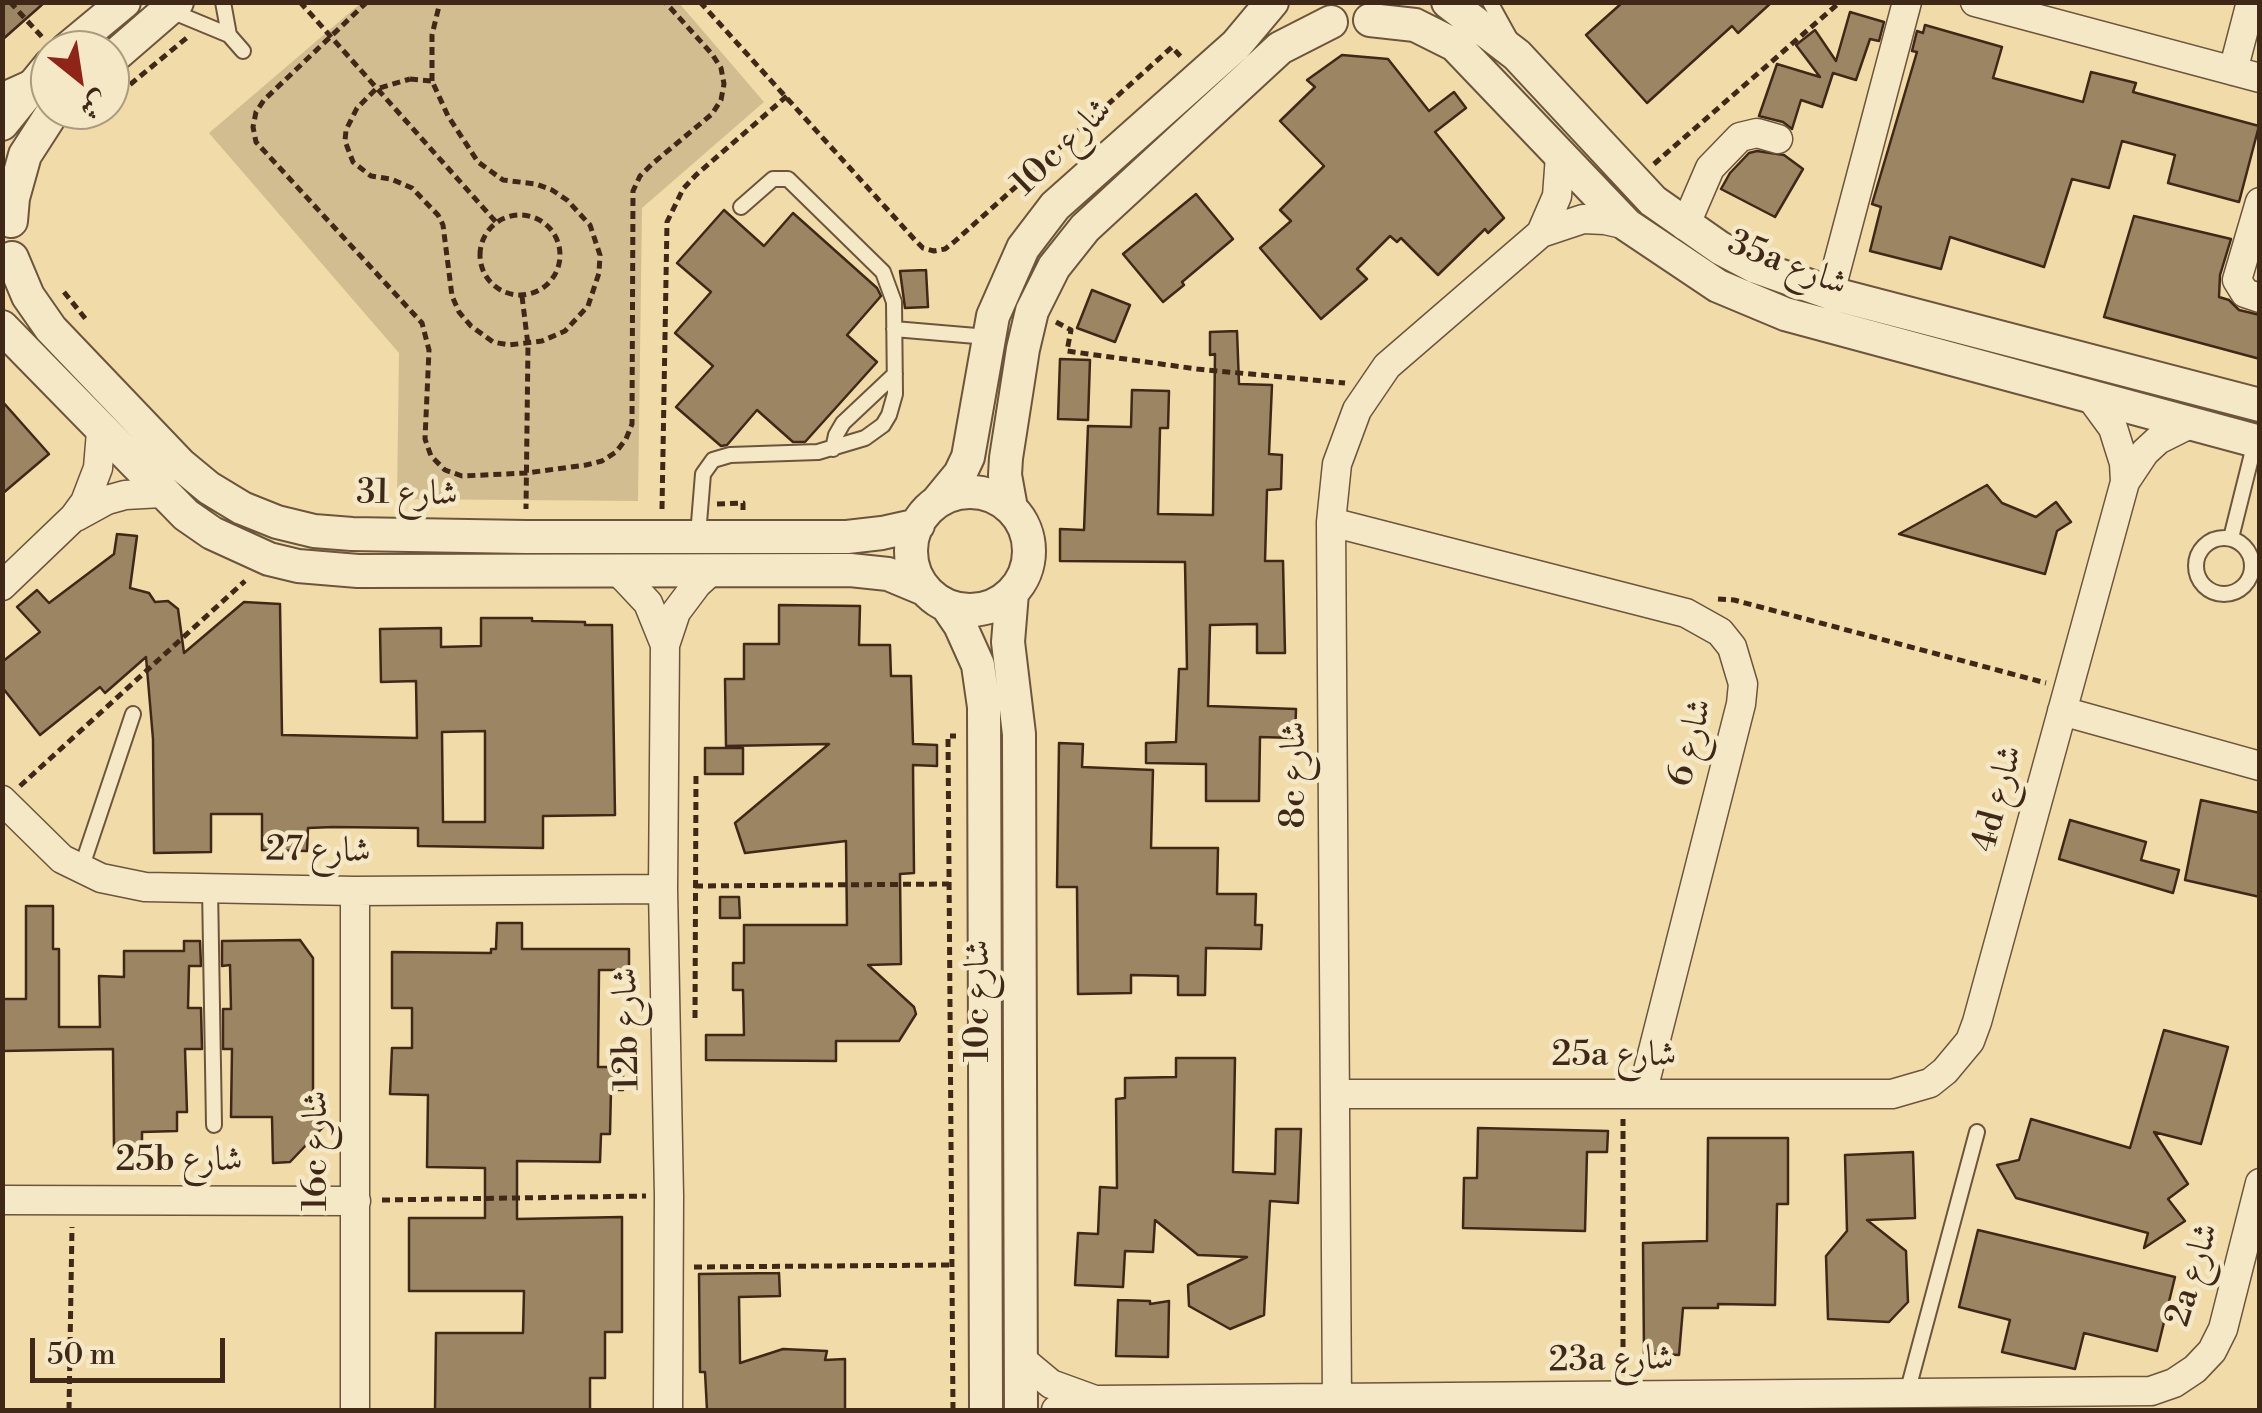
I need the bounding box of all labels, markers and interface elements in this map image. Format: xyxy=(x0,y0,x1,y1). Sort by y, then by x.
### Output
north arrow xyxy=(30,30,130,130)
text: ش xyxy=(73,83,115,127)
street label: 10c شارع xyxy=(1004,90,1122,206)
street label: 35a شارع xyxy=(1721,223,1853,307)
street label: شارع 31 xyxy=(356,473,458,517)
street label: شارع 6 xyxy=(1661,695,1723,791)
street label: 8c شارع xyxy=(1275,721,1317,829)
street label: 4d شارع xyxy=(1965,741,2033,857)
street label: شارع 27 xyxy=(265,830,371,874)
street label: 10c شارع xyxy=(959,940,1001,1062)
street label: 12b شارع xyxy=(606,967,650,1091)
street label: 25a شارع xyxy=(1552,1036,1676,1078)
street label: 16c شارع xyxy=(297,1091,339,1211)
street label: 25b شارع xyxy=(115,1141,243,1183)
street label: 2a شارع xyxy=(2158,1218,2230,1332)
scale bar xyxy=(35,1318,230,1380)
text: 50 m xyxy=(47,1336,116,1374)
street label: 23a شارع xyxy=(1548,1339,1674,1383)

